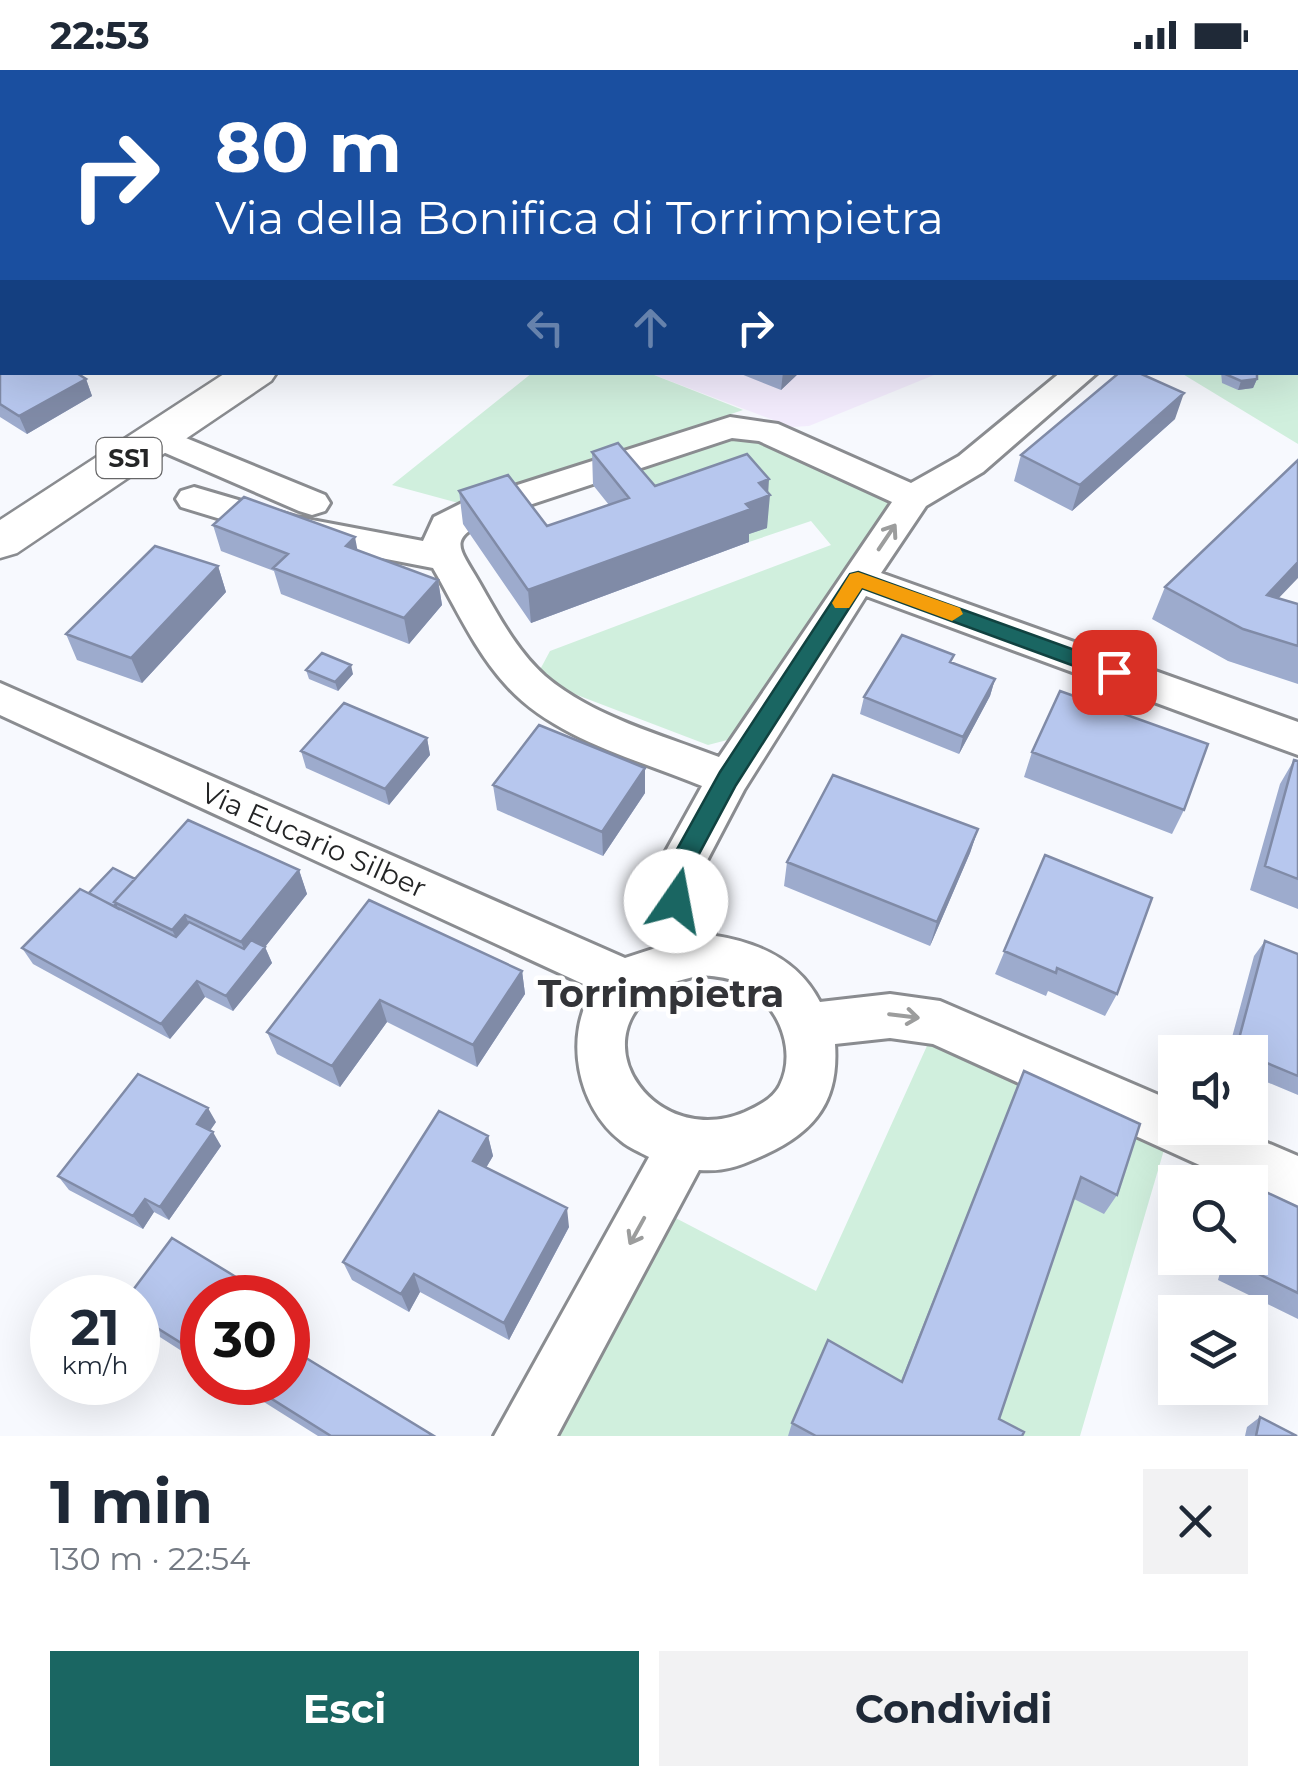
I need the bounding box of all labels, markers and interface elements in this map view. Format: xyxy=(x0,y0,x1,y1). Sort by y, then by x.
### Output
text: 22:53 xyxy=(50,12,150,59)
text: 80 m xyxy=(215,104,402,190)
icon: right xyxy=(50,110,180,240)
text: Via della Bonifica di Torrimpietra xyxy=(215,190,944,245)
icon: left xyxy=(518,300,573,355)
icon: ahead xyxy=(623,300,678,355)
icon: right xyxy=(728,300,783,355)
road number: SS1 xyxy=(96,438,162,478)
one-way arrow xyxy=(876,523,897,551)
pin xyxy=(1072,630,1157,715)
icon: arrive xyxy=(1087,645,1142,700)
street label: Via Eucario Silber xyxy=(196,775,432,905)
position arrow xyxy=(624,849,728,953)
district label: Torrimpietra xyxy=(538,970,784,1017)
one-way arrow xyxy=(887,1007,920,1026)
map controls xyxy=(1158,1035,1268,1405)
button: sound xyxy=(1158,1035,1268,1145)
button: search xyxy=(1158,1165,1268,1275)
one-way arrow xyxy=(627,1216,647,1246)
speed limit sign: 30 xyxy=(180,1275,310,1405)
button: layers xyxy=(1158,1295,1268,1405)
text: 21 xyxy=(70,1297,120,1358)
text: km/h xyxy=(62,1350,128,1380)
text: 1 min xyxy=(50,1465,213,1538)
button: close xyxy=(1143,1469,1248,1574)
text: 130 m · 22:54 xyxy=(50,1539,250,1578)
button: Esci xyxy=(50,1651,639,1766)
button: Condividi xyxy=(659,1651,1248,1766)

